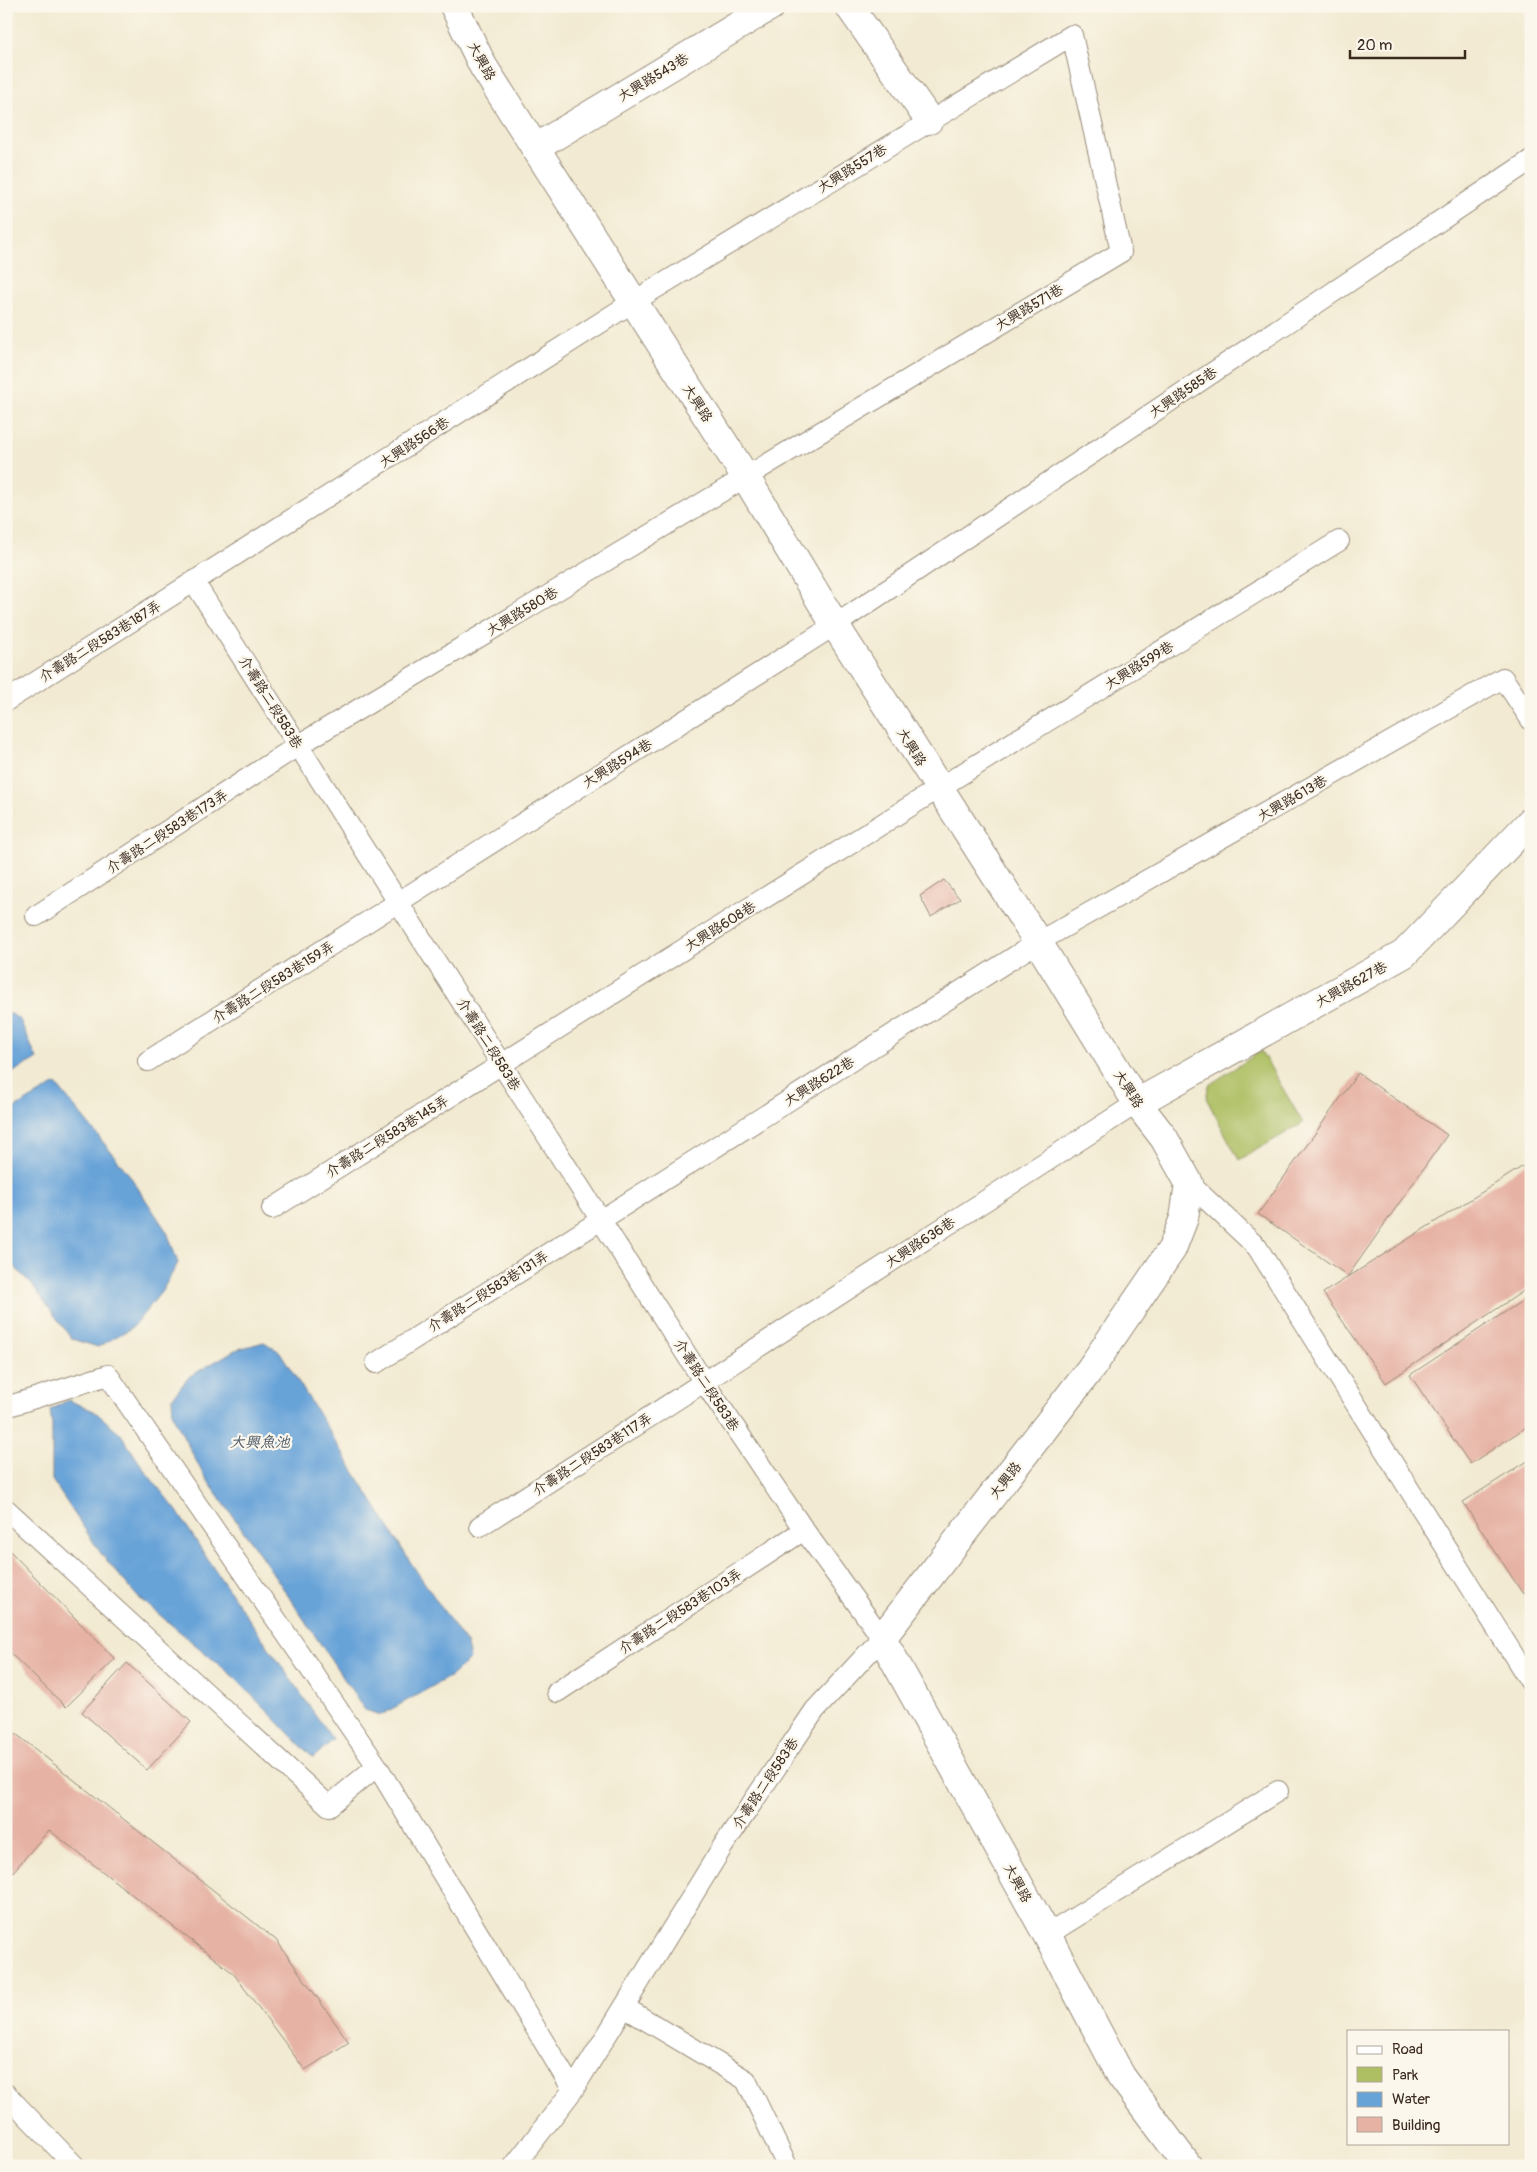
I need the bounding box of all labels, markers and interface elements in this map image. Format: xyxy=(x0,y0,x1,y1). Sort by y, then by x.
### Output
scale bar xyxy=(1350,28,1464,60)
text: 20 m xyxy=(1357,36,1392,55)
street label: 大興路 xyxy=(464,39,499,84)
street label: 大興路543巷 xyxy=(615,49,693,105)
street label: 大興路557巷 xyxy=(814,140,891,196)
street label: 大興路571巷 xyxy=(992,280,1067,334)
street label: 大興路585巷 xyxy=(1146,363,1221,421)
street label: 大興路 xyxy=(679,381,716,426)
street label: 大興路566巷 xyxy=(376,413,453,471)
street label: 大興路580巷 xyxy=(483,583,562,639)
street label: 介壽路二段583巷187弄 xyxy=(36,597,164,686)
street label: 大興路599巷 xyxy=(1102,637,1178,693)
street label: 介壽路二段583巷 xyxy=(235,653,307,753)
street label: 大興路 xyxy=(893,725,930,770)
street label: 大興路594巷 xyxy=(579,735,656,792)
street label: 大興路613巷 xyxy=(1254,771,1331,825)
street label: 介壽路二段583巷173弄 xyxy=(103,786,231,877)
street label: 大興路608巷 xyxy=(682,897,760,955)
street label: 介壽路二段583巷159弄 xyxy=(209,938,337,1027)
street label: 大興路627巷 xyxy=(1312,957,1391,1011)
street label: 介壽路二段583巷 xyxy=(453,995,525,1095)
street label: 大興路622巷 xyxy=(781,1053,858,1110)
street label: 大興路 xyxy=(1110,1067,1147,1112)
street label: 介壽路二段583巷145弄 xyxy=(323,1092,452,1181)
street label: 大興路636巷 xyxy=(882,1213,959,1271)
street label: 介壽路二段583巷131弄 xyxy=(425,1247,552,1336)
street label: 介壽路二段583巷 xyxy=(670,1336,743,1435)
street label: 介壽路二段583巷117弄 xyxy=(529,1409,655,1499)
water label: 大興魚池 xyxy=(230,1433,291,1452)
street label: 大興路 xyxy=(986,1459,1025,1502)
street label: 介壽路二段583巷103弄 xyxy=(616,1565,745,1658)
street label: 介壽路二段583巷 xyxy=(729,1734,803,1832)
street label: 大興路 xyxy=(1000,1861,1035,1906)
legend xyxy=(1347,2030,1510,2144)
text: Road xyxy=(1392,2040,1423,2059)
text: Park xyxy=(1392,2066,1419,2085)
text: Water xyxy=(1392,2090,1431,2109)
text: Building xyxy=(1392,2116,1440,2135)

